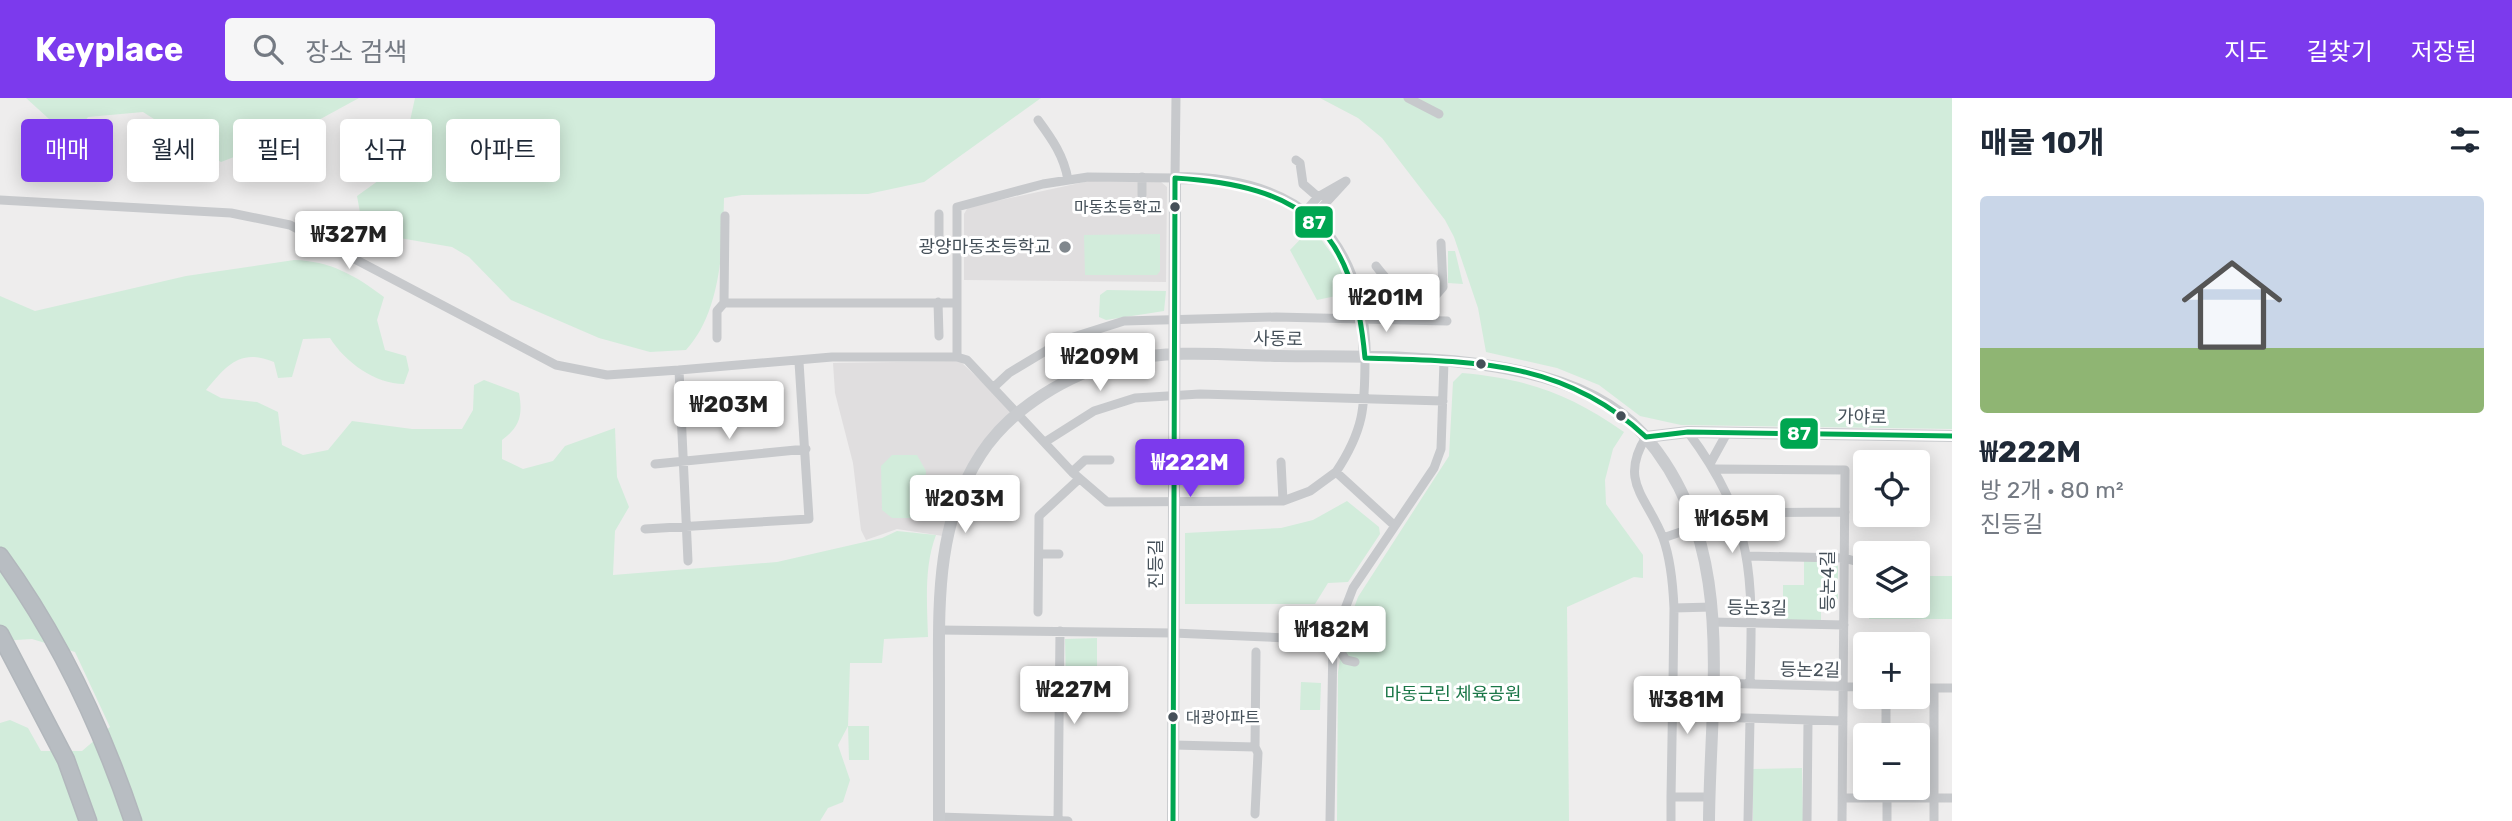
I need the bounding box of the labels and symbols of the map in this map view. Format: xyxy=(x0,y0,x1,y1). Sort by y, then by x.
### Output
place label: 마동초등학교 xyxy=(1074,198,1162,217)
marker: 마동초등학교 xyxy=(1168,200,1182,214)
line badge: 87 xyxy=(1294,205,1334,239)
text: 87 xyxy=(1302,211,1326,234)
pin: ₩327M xyxy=(300,212,398,271)
place label: 광양마동초등학교 xyxy=(919,236,1051,258)
marker: 광양마동초등학교 xyxy=(1057,239,1073,255)
pin: ₩201M xyxy=(1337,274,1435,334)
street label: 사동로 xyxy=(1253,328,1303,350)
pin: ₩209M xyxy=(1051,334,1149,393)
unlabelled marker xyxy=(1474,357,1488,371)
pin: ₩203M xyxy=(680,382,778,441)
street label: 가야로 xyxy=(1837,406,1887,428)
unlabelled marker xyxy=(1614,409,1628,423)
line badge: 87 xyxy=(1779,417,1819,450)
text: 87 xyxy=(1787,422,1811,445)
pin: ₩222M xyxy=(1141,440,1239,499)
pin: ₩203M xyxy=(916,476,1014,535)
pin: ₩165M xyxy=(1683,496,1781,555)
street label: 진등길 xyxy=(1145,539,1167,589)
street label: 등논4길 xyxy=(1817,551,1839,611)
street label: 등논3길 xyxy=(1727,596,1787,620)
pin: ₩182M xyxy=(1283,606,1381,666)
street label: 등논2길 xyxy=(1780,658,1840,682)
pin: ₩227M xyxy=(1025,666,1123,726)
pin: ₩381M xyxy=(1638,676,1736,736)
park label: 마동근린 체육공원 xyxy=(1385,683,1521,705)
place label: 대광아파트 xyxy=(1186,708,1260,727)
marker: 대광아파트 xyxy=(1166,710,1180,724)

